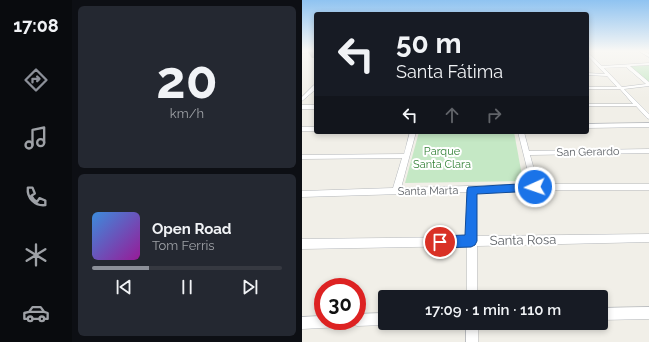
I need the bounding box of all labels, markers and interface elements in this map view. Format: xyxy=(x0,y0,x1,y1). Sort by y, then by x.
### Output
text: 17:08 xyxy=(13,15,59,36)
text: 50 m xyxy=(396,27,462,60)
icon: left xyxy=(330,28,382,80)
text: 20 xyxy=(156,49,218,110)
text: Santa Fátima xyxy=(396,61,503,82)
icon: directions xyxy=(22,66,50,94)
icon: left xyxy=(399,104,421,126)
icon: ahead xyxy=(441,104,463,126)
icon: right xyxy=(483,104,505,126)
text: km/h xyxy=(170,106,204,121)
icon: music xyxy=(22,124,50,152)
park label: Parque Santa Clara xyxy=(413,145,471,171)
street label: San Gerardo xyxy=(556,145,620,159)
position arrow xyxy=(514,166,556,208)
icon: phone xyxy=(22,183,50,211)
street label: Santa Marta xyxy=(398,184,458,198)
text: Open Road xyxy=(152,220,232,238)
pin xyxy=(423,225,457,259)
icon: arrive xyxy=(429,231,451,253)
street label: Santa Rosa xyxy=(490,232,556,248)
text: Tom Ferris xyxy=(152,238,215,253)
icon: climate xyxy=(22,241,50,269)
icon: previous xyxy=(113,276,135,298)
icon: pause xyxy=(176,276,198,298)
icon: next xyxy=(239,276,261,298)
speed limit sign: 30 xyxy=(314,278,366,330)
icon: car xyxy=(22,299,50,327)
text: 17:09 · 1 min · 110 m xyxy=(425,301,561,319)

